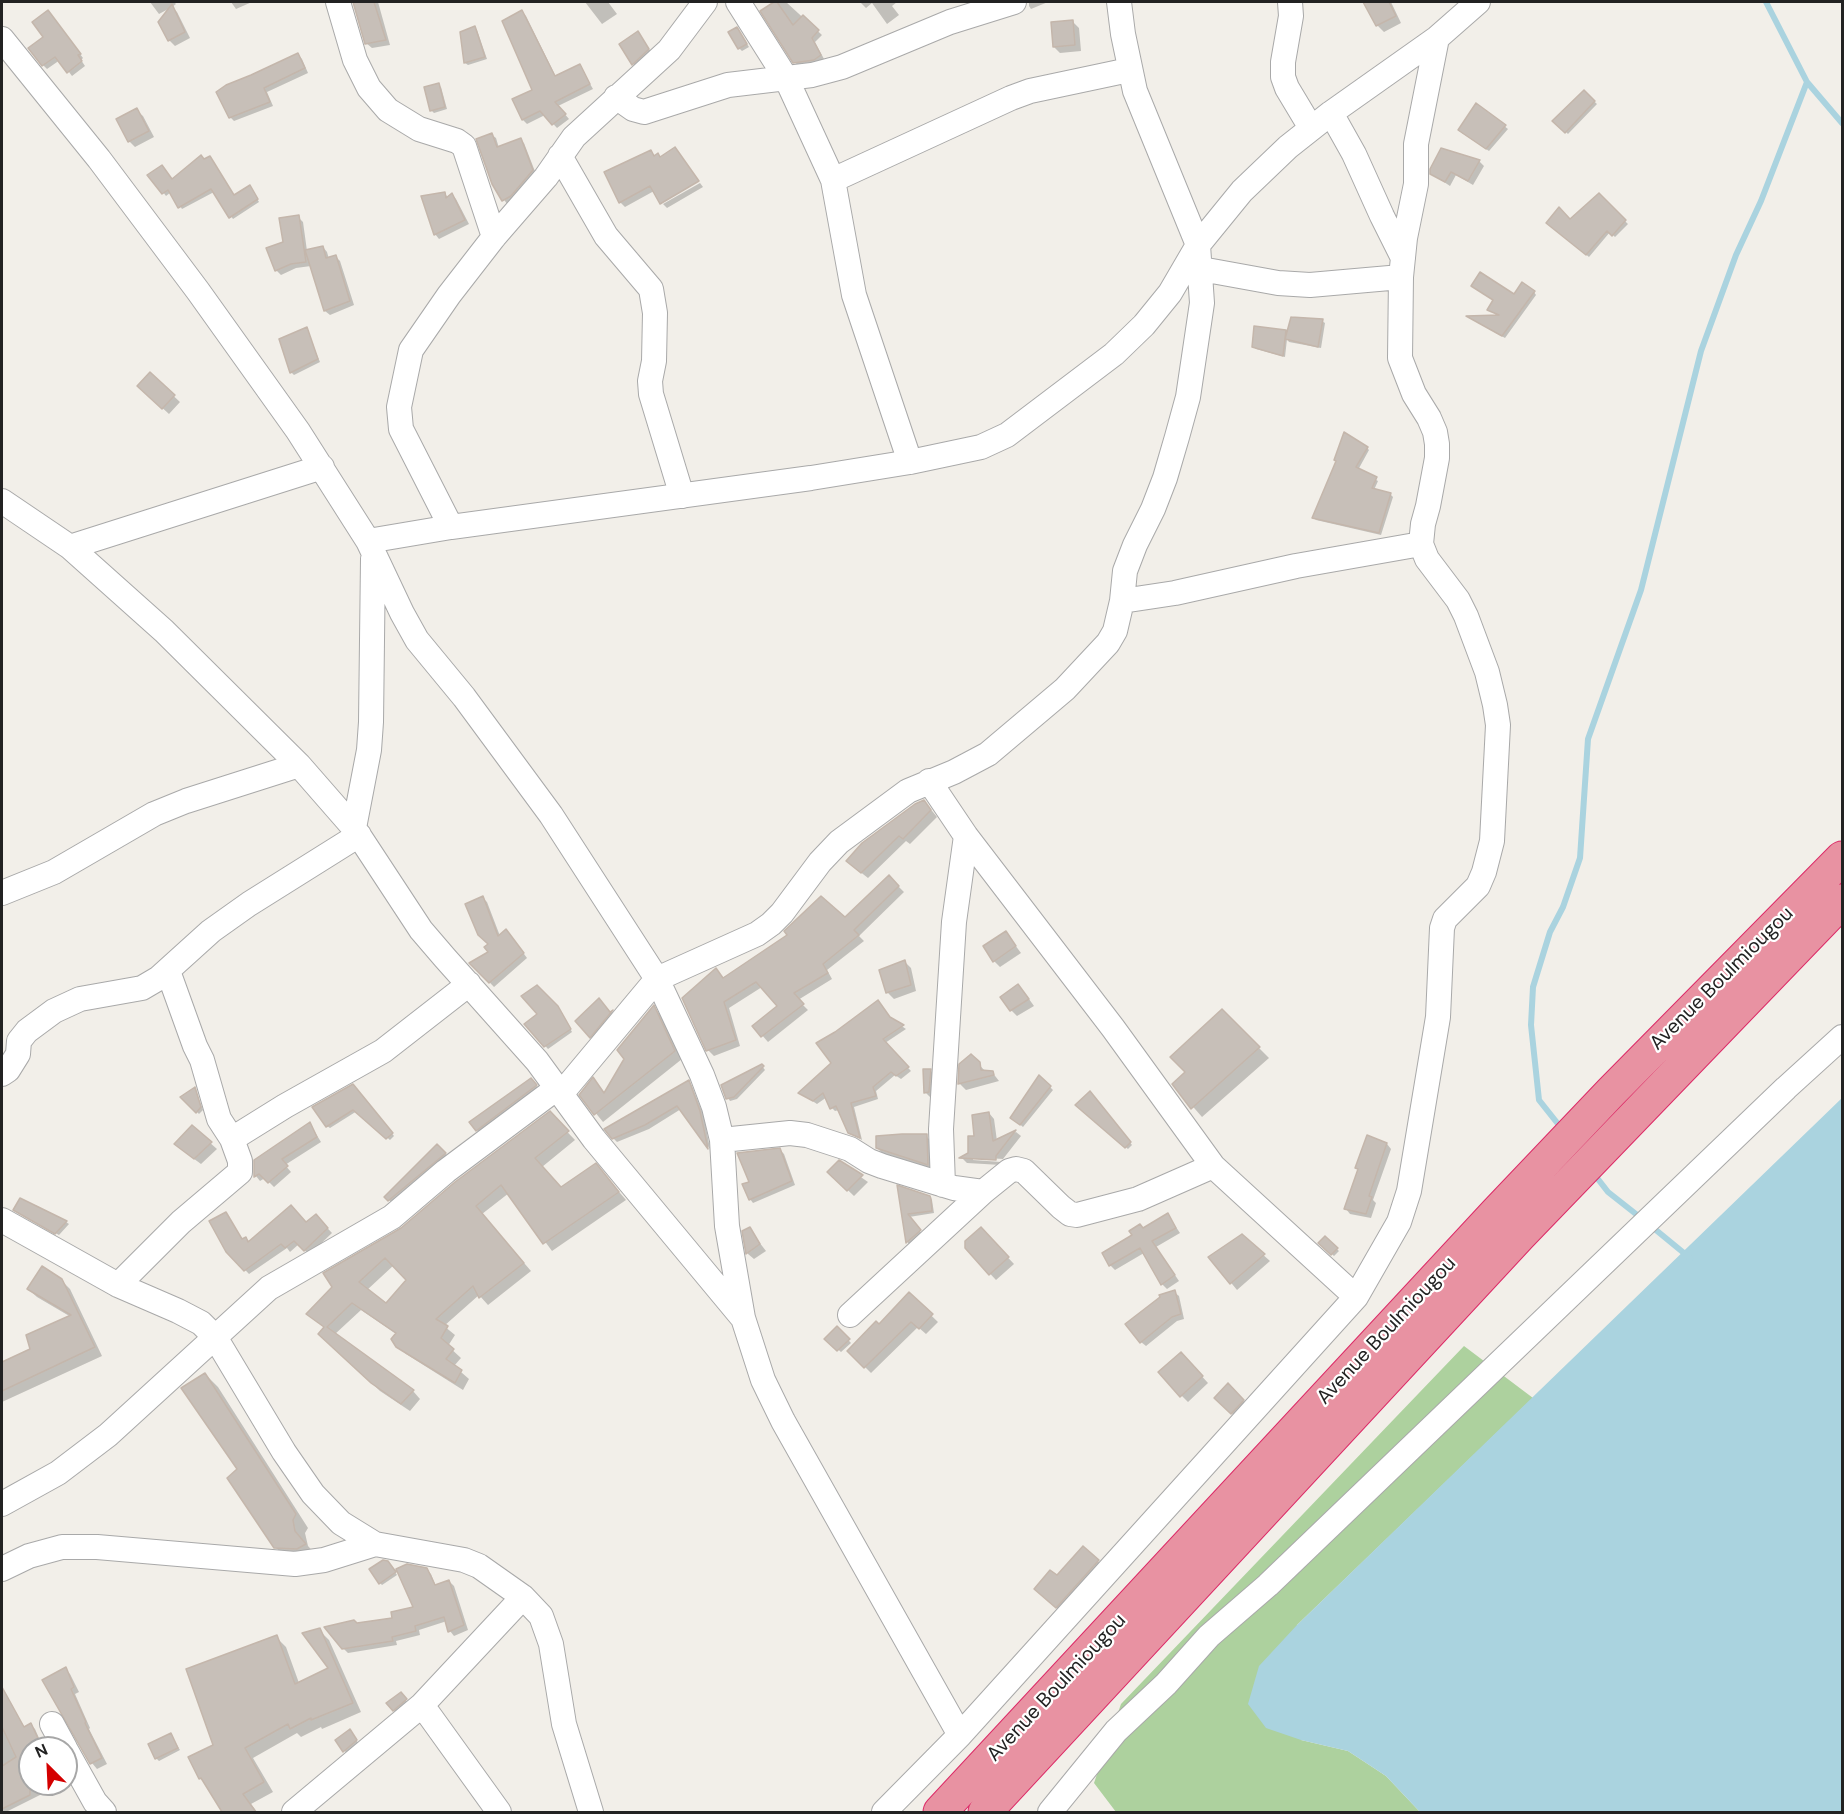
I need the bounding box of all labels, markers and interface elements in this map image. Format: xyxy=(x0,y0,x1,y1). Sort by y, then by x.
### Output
street label: Avenue Boulmiougou xyxy=(1645,902,1799,1056)
street label: Avenue Boulmiougou xyxy=(1312,1252,1462,1410)
street label: Avenue Boulmiougou xyxy=(982,1609,1132,1767)
north arrow xyxy=(18,1736,78,1796)
text: N xyxy=(32,1739,51,1763)

